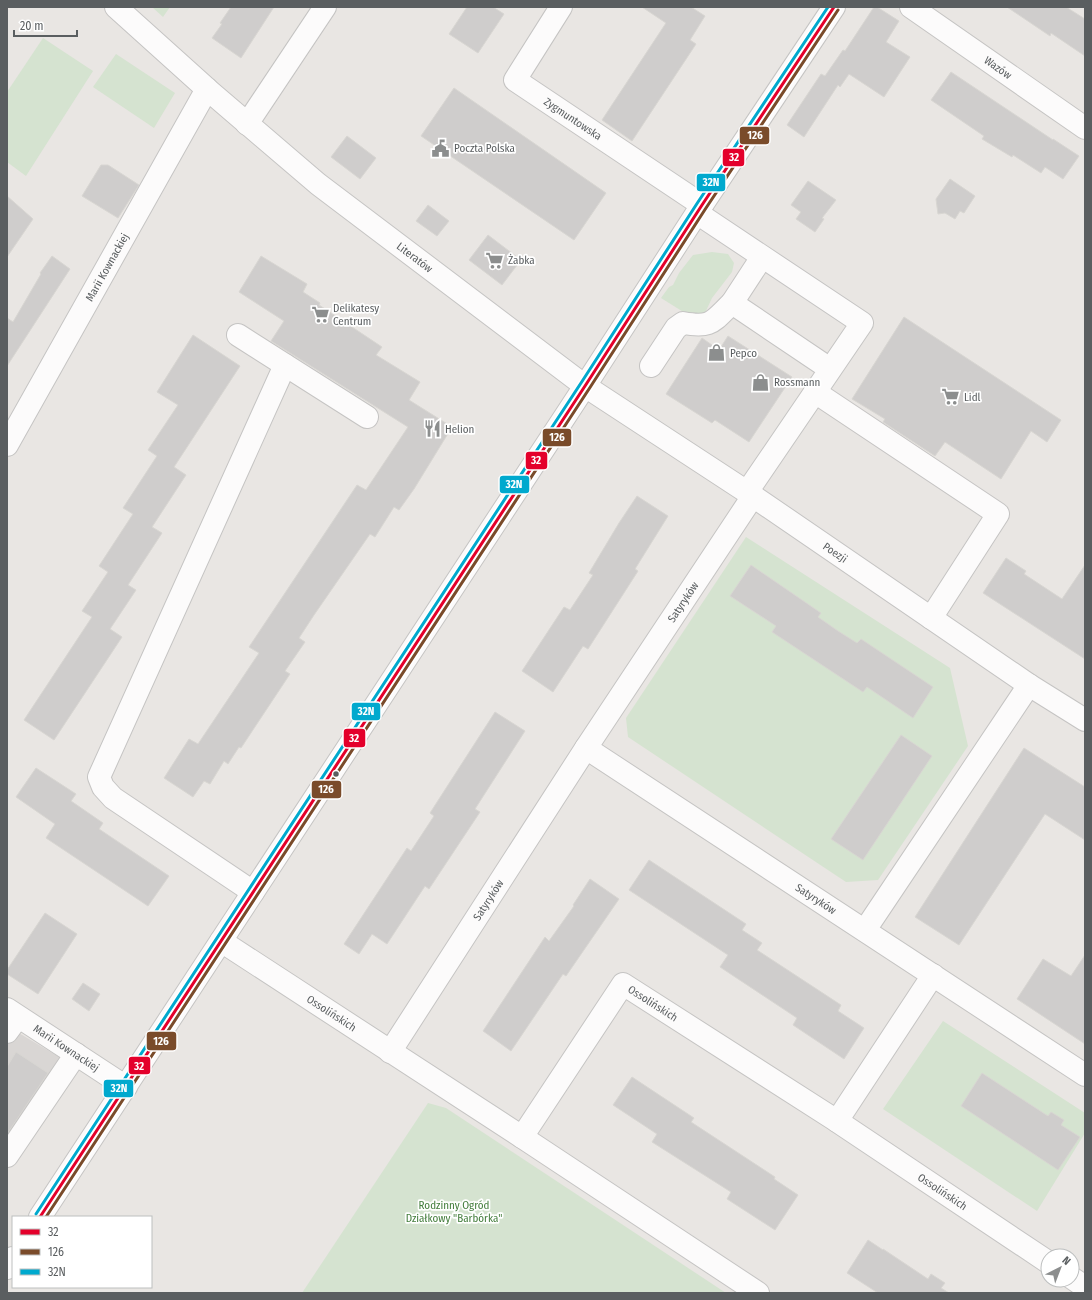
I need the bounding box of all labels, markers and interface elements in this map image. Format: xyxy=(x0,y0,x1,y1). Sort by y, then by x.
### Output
scale bar xyxy=(14,12,77,38)
text: 20 m xyxy=(20,19,44,33)
street label: Wazów xyxy=(981,54,1014,82)
street label: Zygmuntowska xyxy=(541,95,604,143)
line badge: 126 xyxy=(739,126,770,145)
text: 126 xyxy=(747,129,763,142)
public building icon: Poczta Polska xyxy=(431,138,451,158)
place label: Poczta Polska xyxy=(454,142,515,155)
line badge: 32 xyxy=(722,148,745,167)
text: 32 xyxy=(728,151,739,164)
line badge: 32N xyxy=(696,173,726,192)
text: 32N xyxy=(702,176,719,189)
street label: Marii Kownackiej xyxy=(83,231,132,304)
street label: Literatów xyxy=(394,240,435,275)
supermarket icon: Żabka xyxy=(485,250,505,270)
place label: Żabka xyxy=(508,253,535,267)
place label: Delikatesy Centrum xyxy=(333,302,379,328)
supermarket icon: Delikatesy Centrum xyxy=(310,304,330,324)
shop icon: Pepco xyxy=(707,343,727,363)
place label: Pepco xyxy=(730,347,757,360)
shop icon: Rossmann xyxy=(751,372,771,392)
place label: Rossmann xyxy=(774,376,820,389)
supermarket icon: Lidl xyxy=(941,387,961,407)
place label: Lidl xyxy=(964,391,981,404)
restaurant icon: Helion xyxy=(422,419,442,439)
place label: Helion xyxy=(445,423,474,436)
line badge: 126 xyxy=(542,428,572,447)
text: 126 xyxy=(549,431,565,444)
line badge: 32 xyxy=(525,451,548,470)
text: 32 xyxy=(530,454,541,467)
line badge: 32N xyxy=(499,475,530,494)
text: 32N xyxy=(505,478,522,491)
street label: Poezji xyxy=(820,540,850,566)
street label: Satyryków xyxy=(665,579,701,625)
line badge: 32N xyxy=(351,702,381,721)
text: 32N xyxy=(357,705,374,718)
line badge: 32 xyxy=(343,728,366,748)
text: 32 xyxy=(348,732,359,745)
unlabelled marker xyxy=(331,769,341,779)
line badge: 126 xyxy=(311,780,342,799)
text: 126 xyxy=(318,783,334,796)
street label: Satyryków xyxy=(471,877,506,923)
street label: Satyryków xyxy=(793,881,839,917)
street label: Ossolińskich xyxy=(625,983,680,1024)
street label: Ossolińskich xyxy=(304,993,359,1034)
street label: Marii Kownackiej xyxy=(31,1022,102,1075)
line badge: 126 xyxy=(146,1031,177,1051)
text: 126 xyxy=(153,1035,169,1048)
line badge: 32 xyxy=(128,1056,151,1075)
text: 32 xyxy=(133,1060,144,1073)
line badge: 32N xyxy=(103,1079,134,1098)
text: 32N xyxy=(110,1082,127,1095)
street label: Ossolińskich xyxy=(915,1171,969,1213)
park label: Rodzinny Ogród Działkowy "Barbórka" xyxy=(406,1199,502,1225)
legend xyxy=(12,1216,152,1288)
text: 32 xyxy=(48,1225,59,1239)
text: 126 xyxy=(48,1245,64,1259)
north arrow xyxy=(1040,1248,1080,1288)
text: N xyxy=(1060,1254,1073,1268)
text: 32N xyxy=(48,1265,66,1279)

